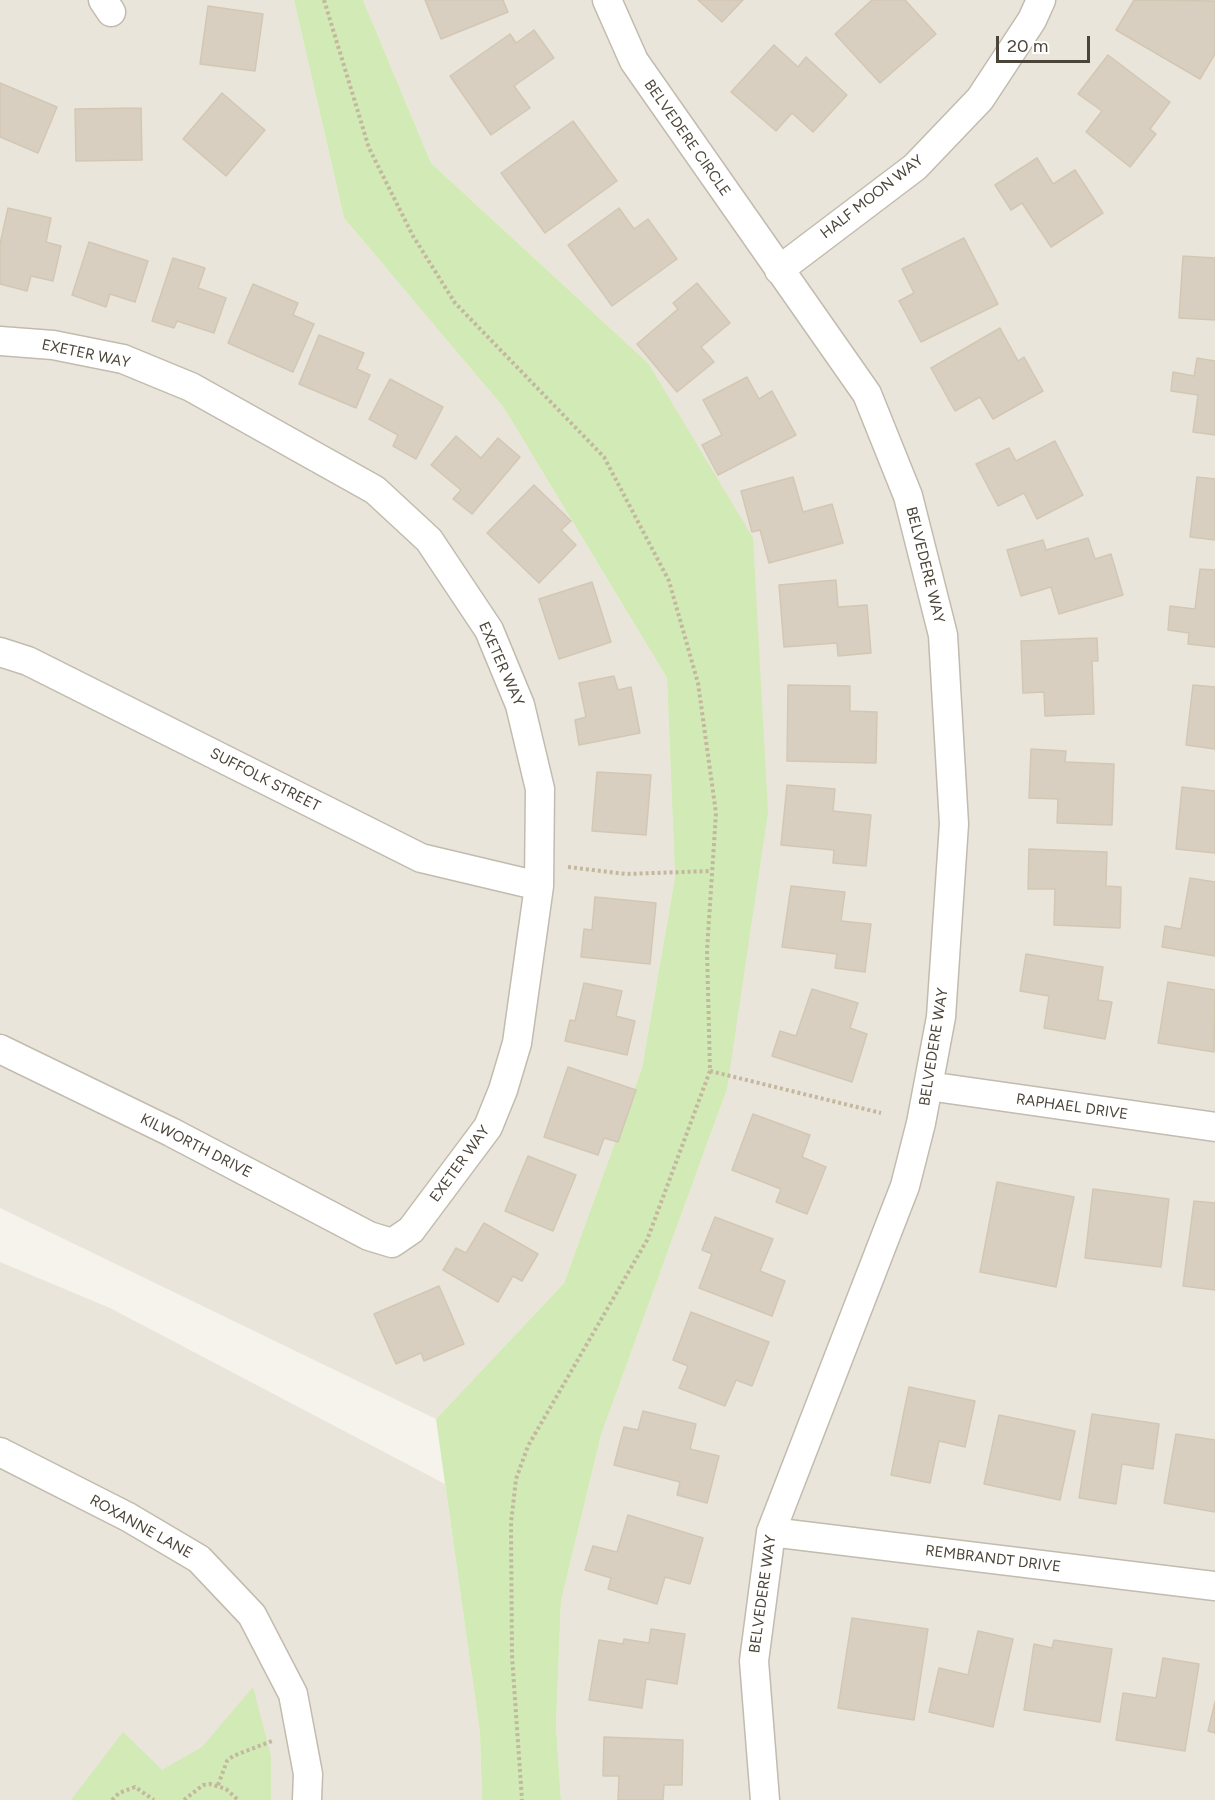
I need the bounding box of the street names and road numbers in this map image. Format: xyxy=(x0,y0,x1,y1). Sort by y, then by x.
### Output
street label: BELVEDERE CIRCLE xyxy=(640,76,734,200)
street label: HALF MOON WAY xyxy=(817,151,927,243)
street label: EXETER WAY xyxy=(40,336,132,372)
street label: BELVEDERE WAY xyxy=(902,505,948,625)
street label: EXETER WAY xyxy=(474,619,528,709)
street label: SUFFOLK STREET xyxy=(207,744,323,816)
street label: BELVEDERE WAY xyxy=(916,987,952,1107)
street label: RAPHAEL DRIVE xyxy=(1015,1090,1129,1124)
street label: KILWORTH DRIVE xyxy=(137,1110,255,1182)
street label: EXETER WAY xyxy=(426,1122,494,1206)
street label: ROXANNE LANE xyxy=(87,1491,195,1563)
street label: BELVEDERE WAY xyxy=(746,1534,780,1654)
street label: REMBRANDT DRIVE xyxy=(924,1542,1062,1576)

